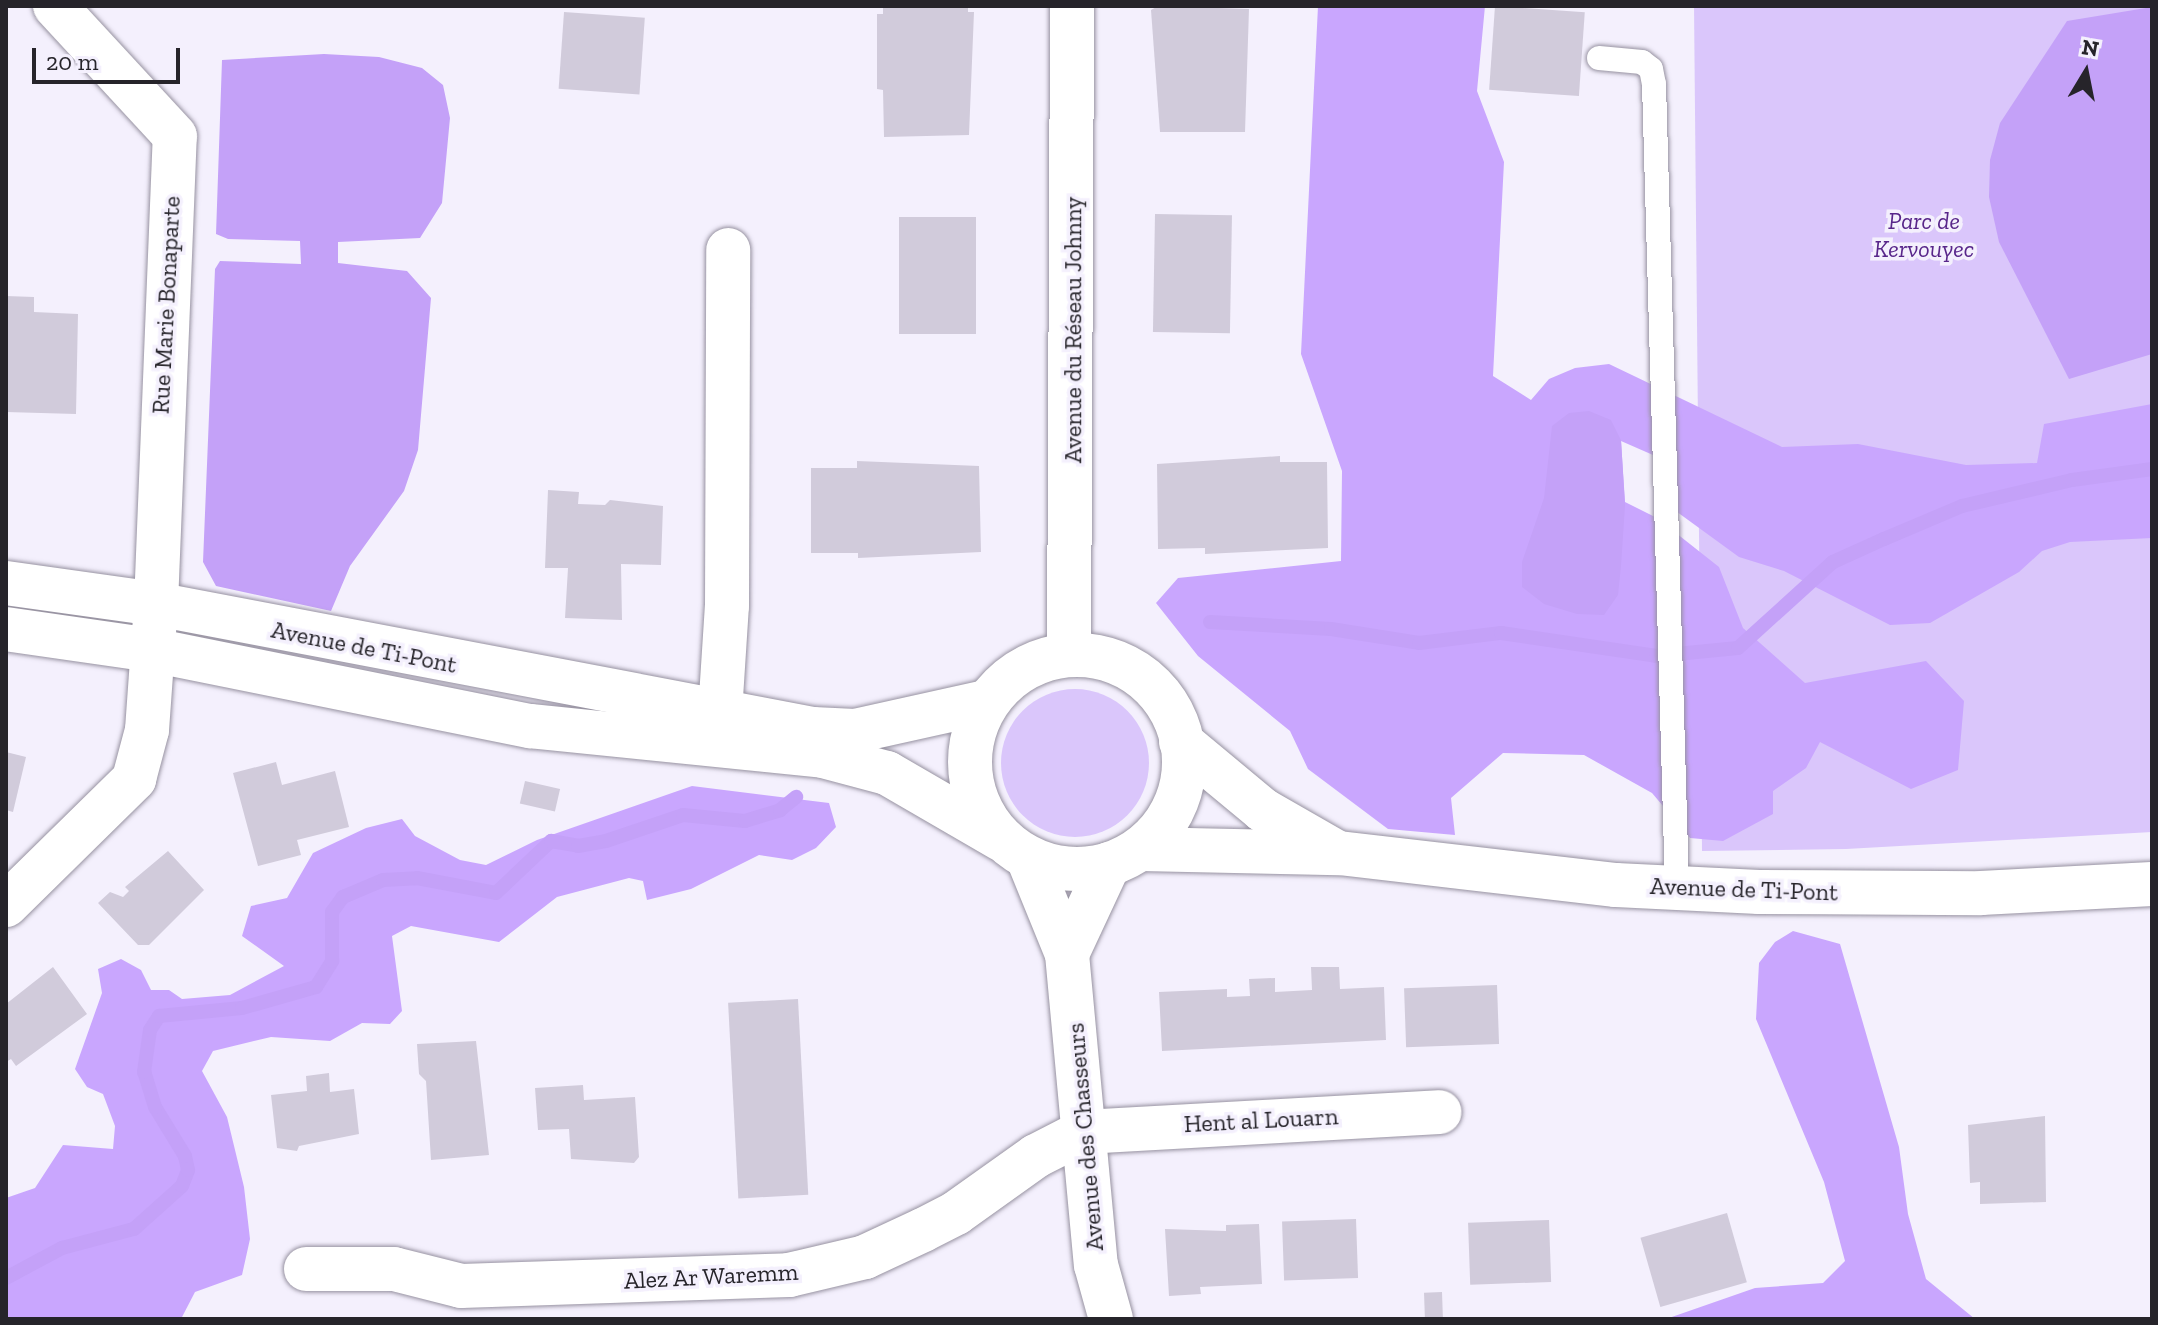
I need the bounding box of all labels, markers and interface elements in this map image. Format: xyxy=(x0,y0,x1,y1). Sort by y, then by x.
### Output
scale bar xyxy=(36,32,184,82)
north arrow xyxy=(2046,32,2126,112)
text: N xyxy=(2080,33,2101,63)
text: 20 m xyxy=(46,47,98,76)
street label: Rue Marie Bonaparte xyxy=(146,195,186,415)
street label: Avenue du Réseau Johnny xyxy=(1059,197,1087,463)
park label: Parc de Kervouyec xyxy=(1874,207,1974,263)
street label: Avenue de Ti-Pont xyxy=(269,615,459,679)
street label: Avenue de Ti-Pont xyxy=(1649,871,1839,907)
street label: Avenue des Chasseurs xyxy=(1061,1022,1109,1252)
street label: Hent al Louarn xyxy=(1183,1102,1339,1138)
street label: Alez Ar Waremm xyxy=(622,1257,800,1295)

